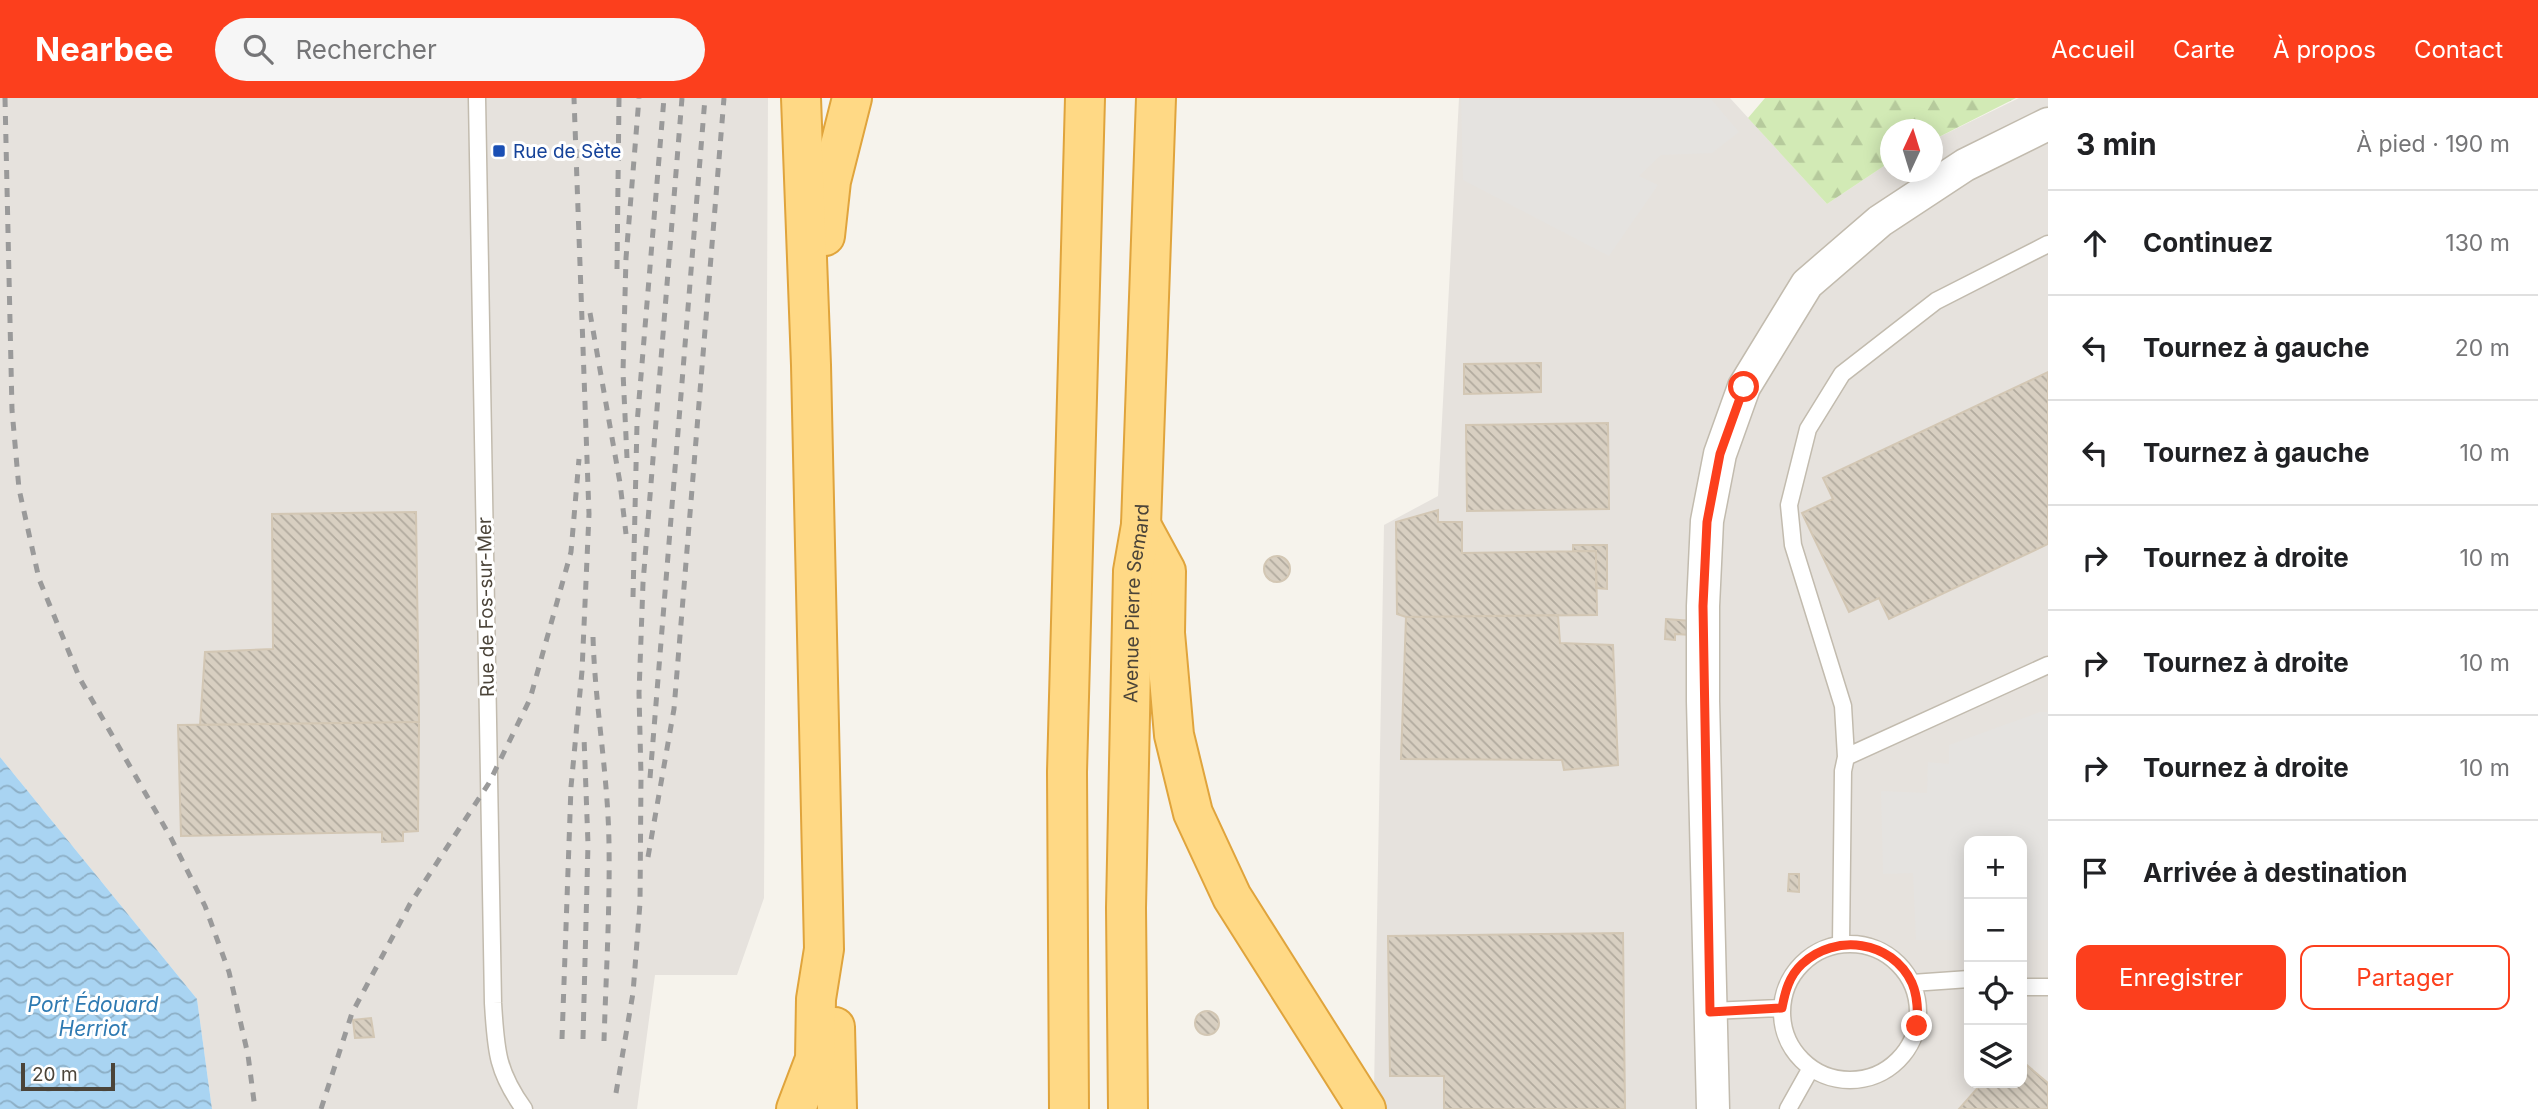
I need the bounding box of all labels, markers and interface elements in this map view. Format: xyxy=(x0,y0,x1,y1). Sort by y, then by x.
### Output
search box xyxy=(215,18,705,81)
text: Nearbee xyxy=(35,29,173,69)
icon: search xyxy=(239,30,277,68)
text: Rechercher xyxy=(295,34,437,65)
text: Accueil xyxy=(2051,35,2135,64)
text: Carte xyxy=(2173,35,2235,64)
text: À propos xyxy=(2273,35,2376,64)
text: Contact xyxy=(2414,35,2503,64)
north arrow xyxy=(1880,119,1943,182)
text: 3 min xyxy=(2076,126,2157,162)
text: À pied · 190 m xyxy=(2356,130,2510,158)
place label: Rue de Sète xyxy=(513,140,621,163)
marker: Rue de Sète xyxy=(491,143,507,159)
icon: ahead xyxy=(2076,224,2114,262)
text: Continuez xyxy=(2143,227,2273,258)
text: 130 m xyxy=(2445,229,2510,257)
icon: left xyxy=(2076,329,2114,367)
text: Tournez à gauche xyxy=(2143,332,2369,363)
text: 20 m xyxy=(2455,334,2510,362)
route start xyxy=(1728,371,1759,402)
icon: left xyxy=(2076,434,2114,472)
text: Tournez à gauche xyxy=(2143,437,2369,468)
text: 10 m xyxy=(2460,439,2510,467)
street label: Avenue Pierre Semard xyxy=(1119,503,1153,703)
street label: Rue de Fos-sur-Mer xyxy=(473,517,499,697)
icon: right xyxy=(2076,539,2114,577)
text: Tournez à droite xyxy=(2143,542,2349,573)
text: 10 m xyxy=(2460,544,2510,572)
icon: right xyxy=(2076,644,2114,682)
text: Tournez à droite xyxy=(2143,647,2349,678)
text: 10 m xyxy=(2460,649,2510,677)
icon: right xyxy=(2076,749,2114,787)
text: Tournez à droite xyxy=(2143,752,2349,783)
text: 10 m xyxy=(2460,754,2510,782)
map controls xyxy=(1964,836,2027,1088)
button: + xyxy=(1964,836,2027,899)
icon: arrive xyxy=(2076,854,2114,892)
text: Arrivée à destination xyxy=(2143,857,2408,888)
button: − xyxy=(1964,899,2027,962)
button: Enregistrer xyxy=(2076,945,2286,1010)
button: Partager xyxy=(2300,945,2510,1010)
button: locate xyxy=(1964,962,2027,1025)
water label: Port Édouard Herriot xyxy=(28,991,159,1041)
route end xyxy=(1901,1010,1932,1041)
button: layers xyxy=(1964,1025,2027,1088)
scale bar xyxy=(21,1060,116,1092)
text: 20 m xyxy=(32,1063,78,1086)

